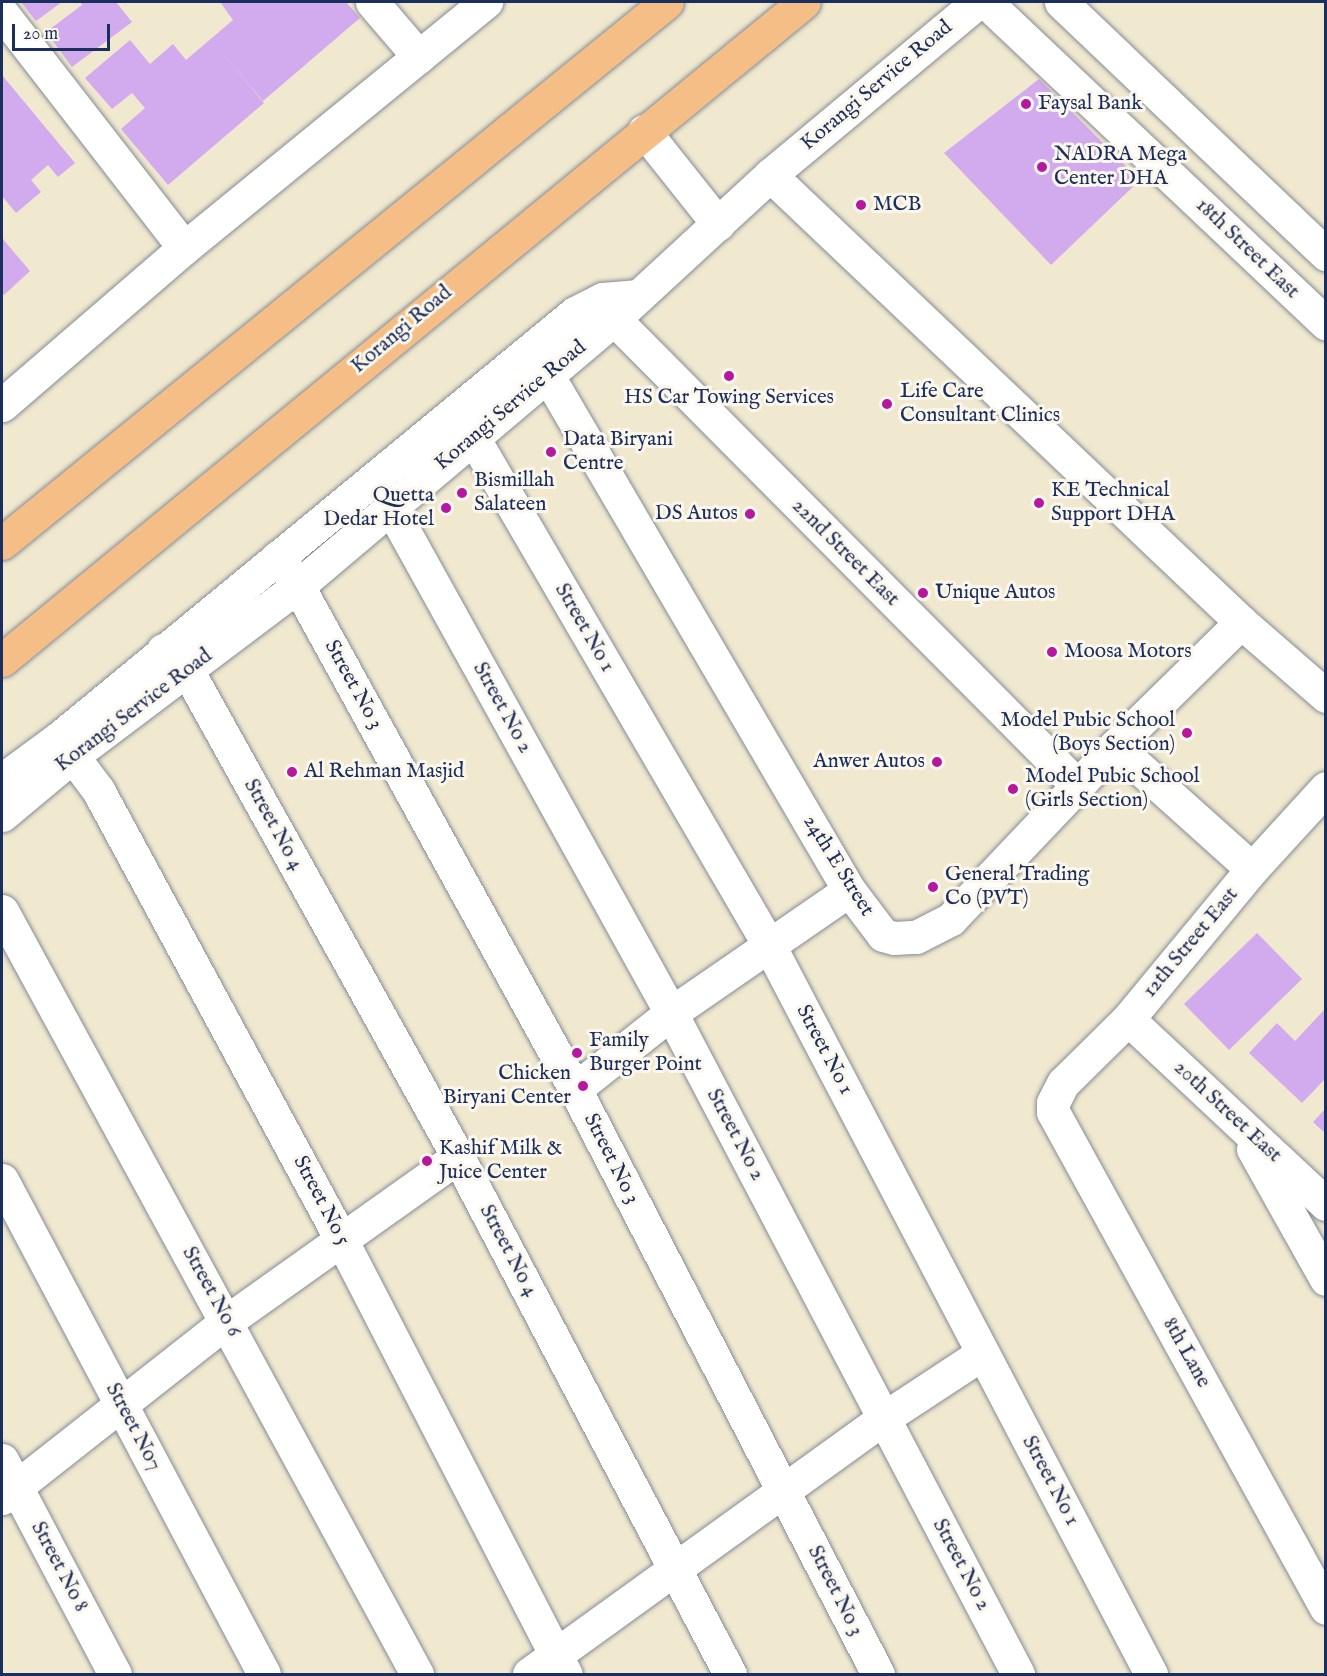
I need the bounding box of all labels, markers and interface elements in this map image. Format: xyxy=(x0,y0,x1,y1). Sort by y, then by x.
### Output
scale bar xyxy=(15,12,112,50)
street label: Korangi Service Road xyxy=(796,15,958,157)
text: 20 m xyxy=(23,23,58,46)
place label: Faysal Bank xyxy=(1038,91,1142,117)
marker: Faysal Bank xyxy=(1019,97,1033,111)
place label: NADRA Mega Center DHA xyxy=(1054,142,1187,192)
marker: NADRA Mega Center DHA xyxy=(1035,160,1049,174)
place label: MCB xyxy=(873,192,921,218)
street label: 18th Street East xyxy=(1190,193,1304,305)
marker: MCB xyxy=(854,198,868,212)
street label: Korangi Road xyxy=(347,281,457,379)
street label: Korangi Service Road xyxy=(430,335,592,477)
marker: HS Car Towing Services xyxy=(722,369,736,383)
place label: Life Care Consultant Clinics xyxy=(900,379,1060,429)
place label: HS Car Towing Services xyxy=(624,385,834,411)
marker: Life Care Consultant Clinics xyxy=(878,395,896,413)
place label: Data Biryani Centre xyxy=(563,427,673,477)
marker: Data Biryani Centre xyxy=(544,445,558,459)
place label: Bismillah Salateen xyxy=(474,468,554,518)
place label: KE Technical Support DHA xyxy=(1051,478,1175,528)
place label: Quetta Dedar Hotel xyxy=(323,483,434,533)
marker: Bismillah Salateen xyxy=(455,486,469,500)
street label: 22nd Street East xyxy=(786,494,904,612)
marker: KE Technical Support DHA xyxy=(1032,496,1046,510)
marker: Quetta Dedar Hotel xyxy=(439,501,453,515)
place label: DS Autos xyxy=(655,501,738,527)
marker: DS Autos xyxy=(743,507,757,521)
street label: Street No 1 xyxy=(549,579,619,677)
place label: Unique Autos xyxy=(935,580,1055,606)
marker: Unique Autos xyxy=(916,586,930,600)
street label: Street No 3 xyxy=(318,636,388,734)
place label: Moosa Motors xyxy=(1064,639,1192,665)
street label: Korangi Service Road xyxy=(51,644,217,778)
marker: Moosa Motors xyxy=(1045,645,1059,659)
street label: Street No 2 xyxy=(467,658,537,758)
place label: Model Pubic School (Boys Section) xyxy=(1000,708,1175,758)
marker: Model Pubic School (Boys Section) xyxy=(1180,726,1194,740)
place label: Anwer Autos xyxy=(813,749,925,775)
marker: Anwer Autos xyxy=(930,755,944,769)
place label: Al Rehman Masjid xyxy=(304,759,464,785)
place label: Model Pubic School (Girls Section) xyxy=(1025,764,1200,814)
marker: Al Rehman Masjid xyxy=(285,765,299,779)
street label: Street No 4 xyxy=(238,775,308,875)
marker: Model Pubic School (Girls Section) xyxy=(1006,782,1020,796)
street label: 24th E Street xyxy=(797,811,879,921)
place label: General Trading Co (PVT) xyxy=(945,862,1089,912)
marker: General Trading Co (PVT) xyxy=(926,880,940,894)
street label: 12th Street East xyxy=(1138,883,1244,1003)
street label: Street No 1 xyxy=(790,1001,858,1099)
place label: Family Burger Point xyxy=(589,1028,702,1078)
marker: Family Burger Point xyxy=(570,1046,584,1060)
street label: 20th Street East xyxy=(1168,1056,1286,1168)
place label: Chicken Biryani Center xyxy=(443,1061,571,1111)
marker: Chicken Biryani Center xyxy=(576,1079,590,1093)
street label: Street No 2 xyxy=(700,1085,770,1185)
street label: Street No 3 xyxy=(578,1110,644,1208)
place label: Kashif Milk & Juice Center xyxy=(439,1136,562,1186)
street label: Street No 5 xyxy=(287,1152,355,1250)
marker: Kashif Milk & Juice Center xyxy=(420,1154,434,1168)
street label: Street No 4 xyxy=(473,1201,543,1301)
street label: Street No 6 xyxy=(176,1243,246,1341)
street label: 8th Lane xyxy=(1157,1314,1215,1392)
street label: Street No7 xyxy=(99,1379,167,1475)
street label: Street No 1 xyxy=(1016,1432,1084,1530)
street label: Street No 2 xyxy=(926,1515,996,1615)
street label: Street No 8 xyxy=(25,1518,93,1616)
street label: Street No 3 xyxy=(802,1542,868,1640)

